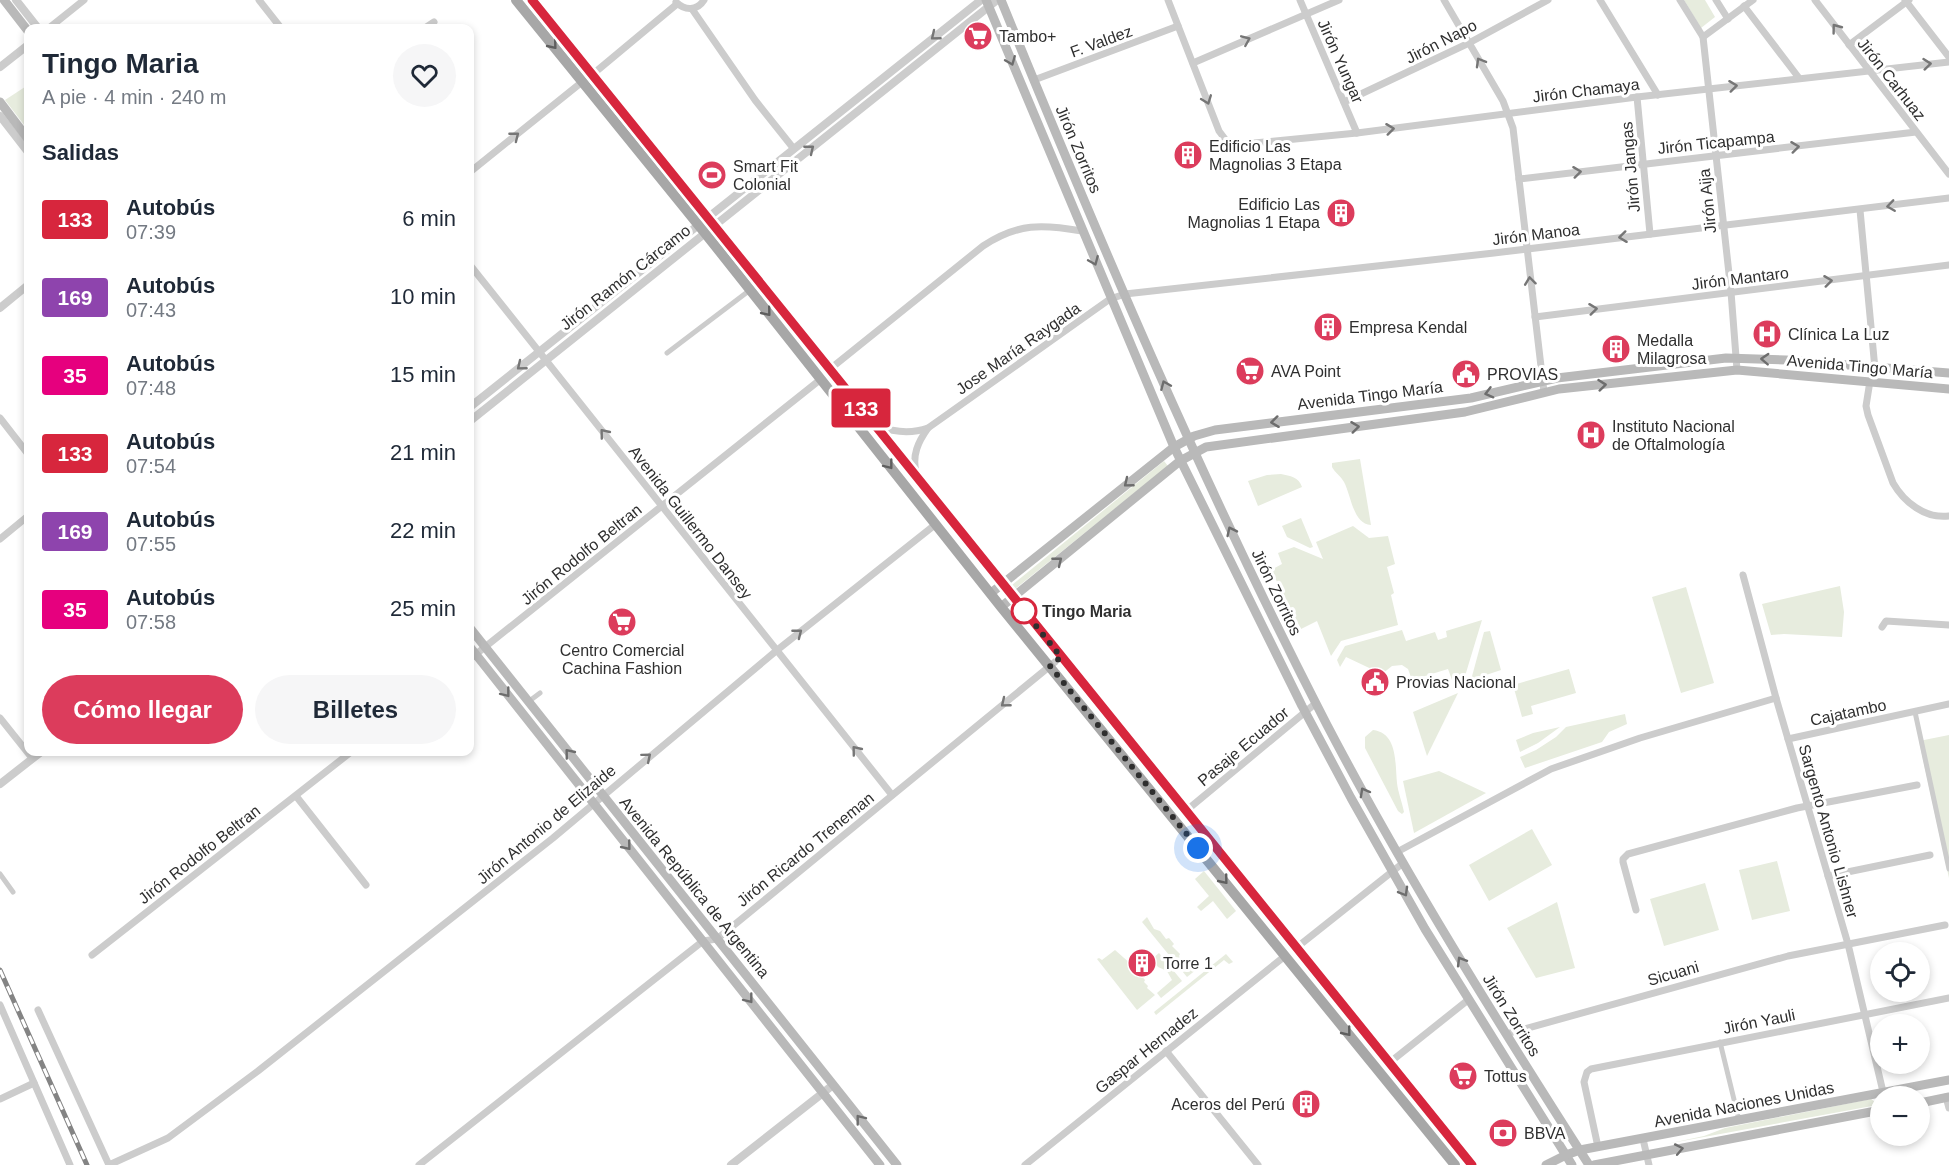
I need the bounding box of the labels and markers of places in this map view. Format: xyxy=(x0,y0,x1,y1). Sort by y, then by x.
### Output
supermarket icon: Tambo+ xyxy=(962,20,994,52)
place label: Tambo+ xyxy=(999,28,1056,45)
place label: Edificio Las Magnolias 3 Etapa xyxy=(1209,138,1342,173)
building icon: Edificio Las Magnolias 3 Etapa xyxy=(1172,139,1204,171)
place label: Smart Fit Colonial xyxy=(733,158,798,193)
sports icon: Smart Fit Colonial xyxy=(696,159,728,191)
place label: Edificio Las Magnolias 1 Etapa xyxy=(1187,196,1320,231)
building icon: Edificio Las Magnolias 1 Etapa xyxy=(1325,197,1357,229)
building icon: Empresa Kendal xyxy=(1312,311,1344,343)
hospital icon: Clínica La Luz xyxy=(1751,318,1783,350)
place label: Empresa Kendal xyxy=(1349,319,1467,336)
place label: Clínica La Luz xyxy=(1788,326,1889,343)
place label: Medalla Milagrosa xyxy=(1637,332,1706,367)
building icon: Medalla Milagrosa xyxy=(1600,333,1632,365)
supermarket icon: AVA Point xyxy=(1234,355,1266,387)
public building icon: PROVIAS xyxy=(1450,358,1482,390)
place label: AVA Point xyxy=(1271,363,1341,380)
place label: PROVIAS xyxy=(1487,366,1558,383)
place label: Instituto Nacional de Oftalmología xyxy=(1612,418,1735,453)
hospital icon: Instituto Nacional de Oftalmología xyxy=(1575,419,1607,451)
marker: Tingo Maria xyxy=(1011,598,1037,624)
place label: Tingo Maria xyxy=(1042,603,1132,620)
supermarket icon: Centro Comercial Cachina Fashion xyxy=(606,606,638,638)
place label: Centro Comercial Cachina Fashion xyxy=(560,642,684,677)
public building icon: Provias Nacional xyxy=(1359,666,1391,698)
place label: Provias Nacional xyxy=(1396,674,1516,691)
building icon: Torre 1 xyxy=(1126,947,1158,979)
place label: Torre 1 xyxy=(1163,955,1213,972)
supermarket icon: Tottus xyxy=(1447,1060,1479,1092)
place label: Tottus xyxy=(1484,1068,1527,1085)
building icon: Aceros del Perú xyxy=(1290,1088,1322,1120)
place label: Aceros del Perú xyxy=(1171,1096,1285,1113)
bank icon: BBVA xyxy=(1487,1117,1519,1149)
place label: BBVA xyxy=(1524,1125,1566,1142)

